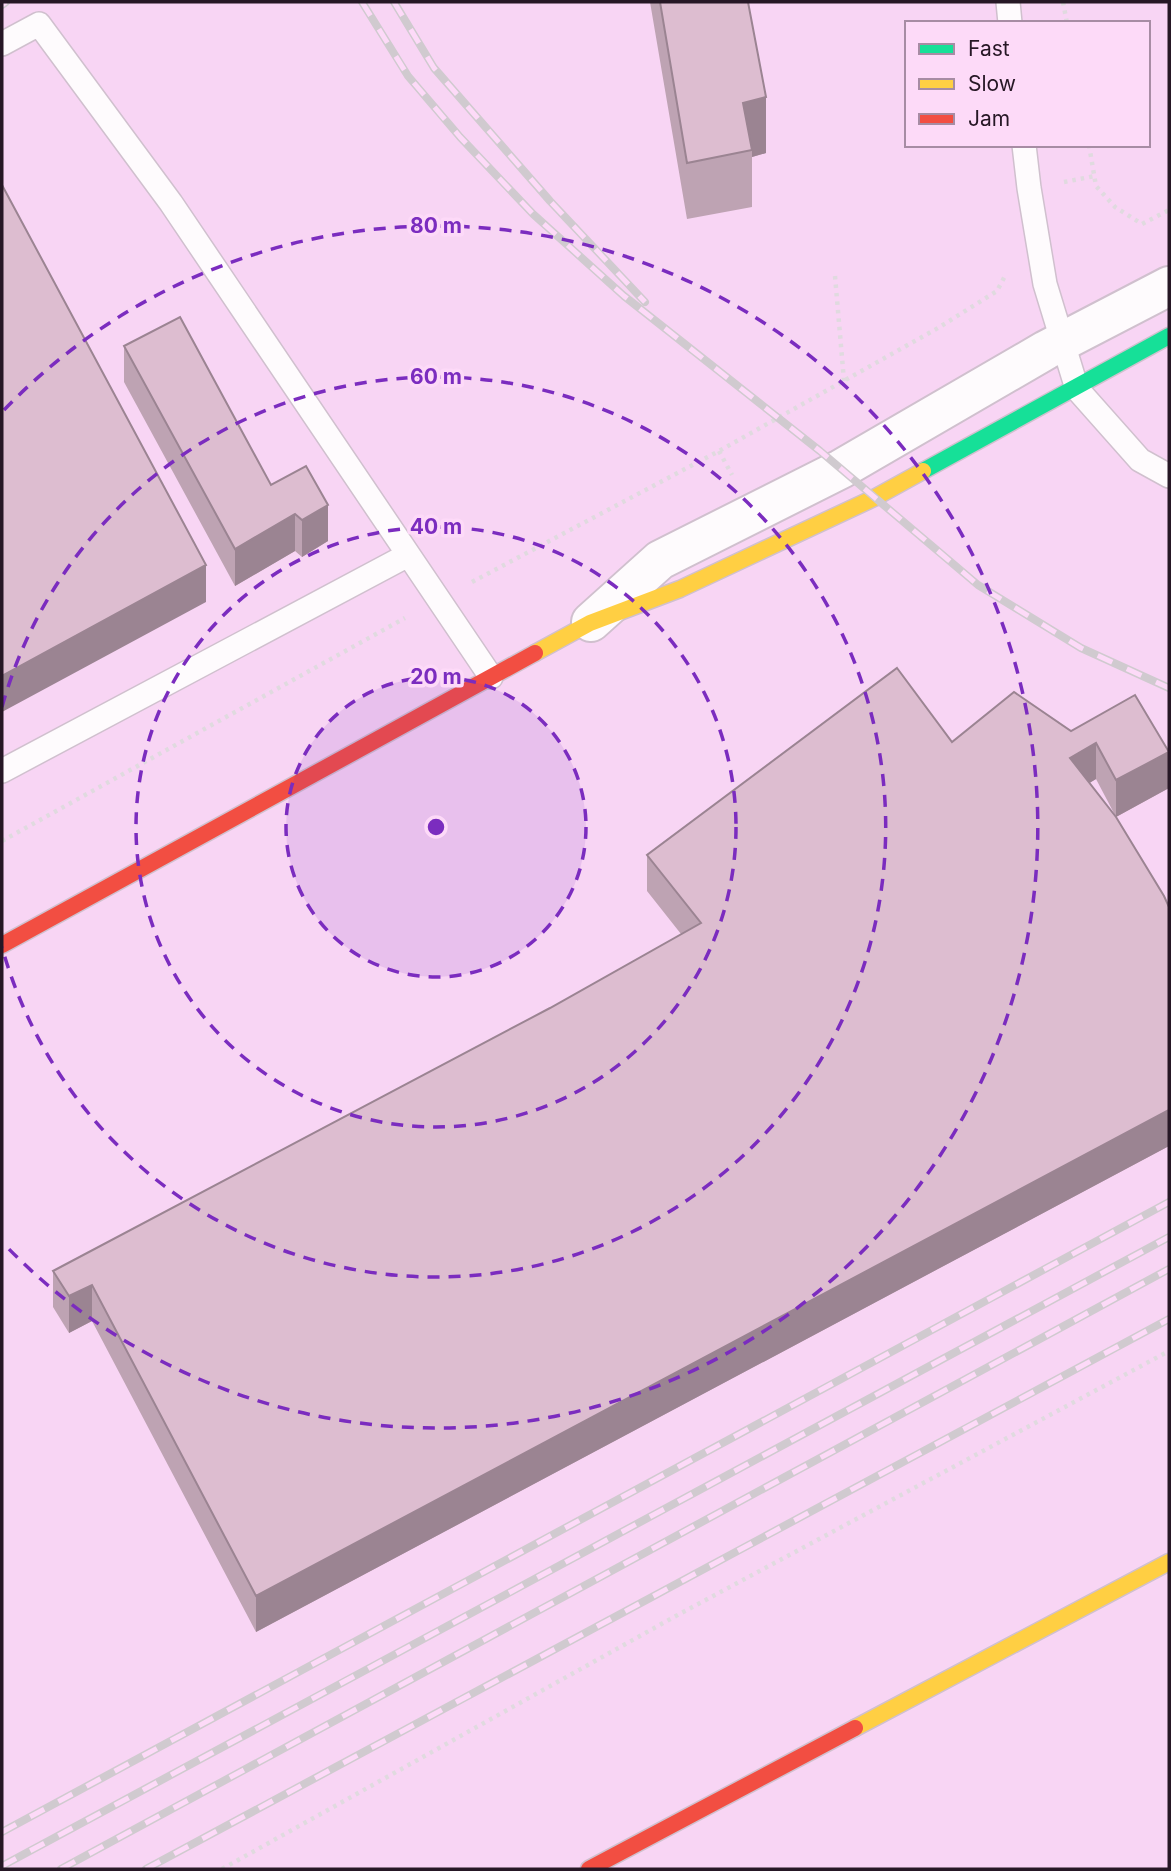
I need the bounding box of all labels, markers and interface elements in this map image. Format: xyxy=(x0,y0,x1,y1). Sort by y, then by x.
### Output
legend xyxy=(905,21,1150,147)
text: Fast xyxy=(968,36,1010,61)
text: Slow xyxy=(968,71,1016,96)
text: Jam xyxy=(968,106,1010,131)
text: 80 m xyxy=(410,213,462,238)
text: 60 m xyxy=(410,364,462,389)
text: 40 m xyxy=(410,514,462,539)
text: 20 m xyxy=(410,664,462,689)
centre of rings xyxy=(424,815,448,839)

